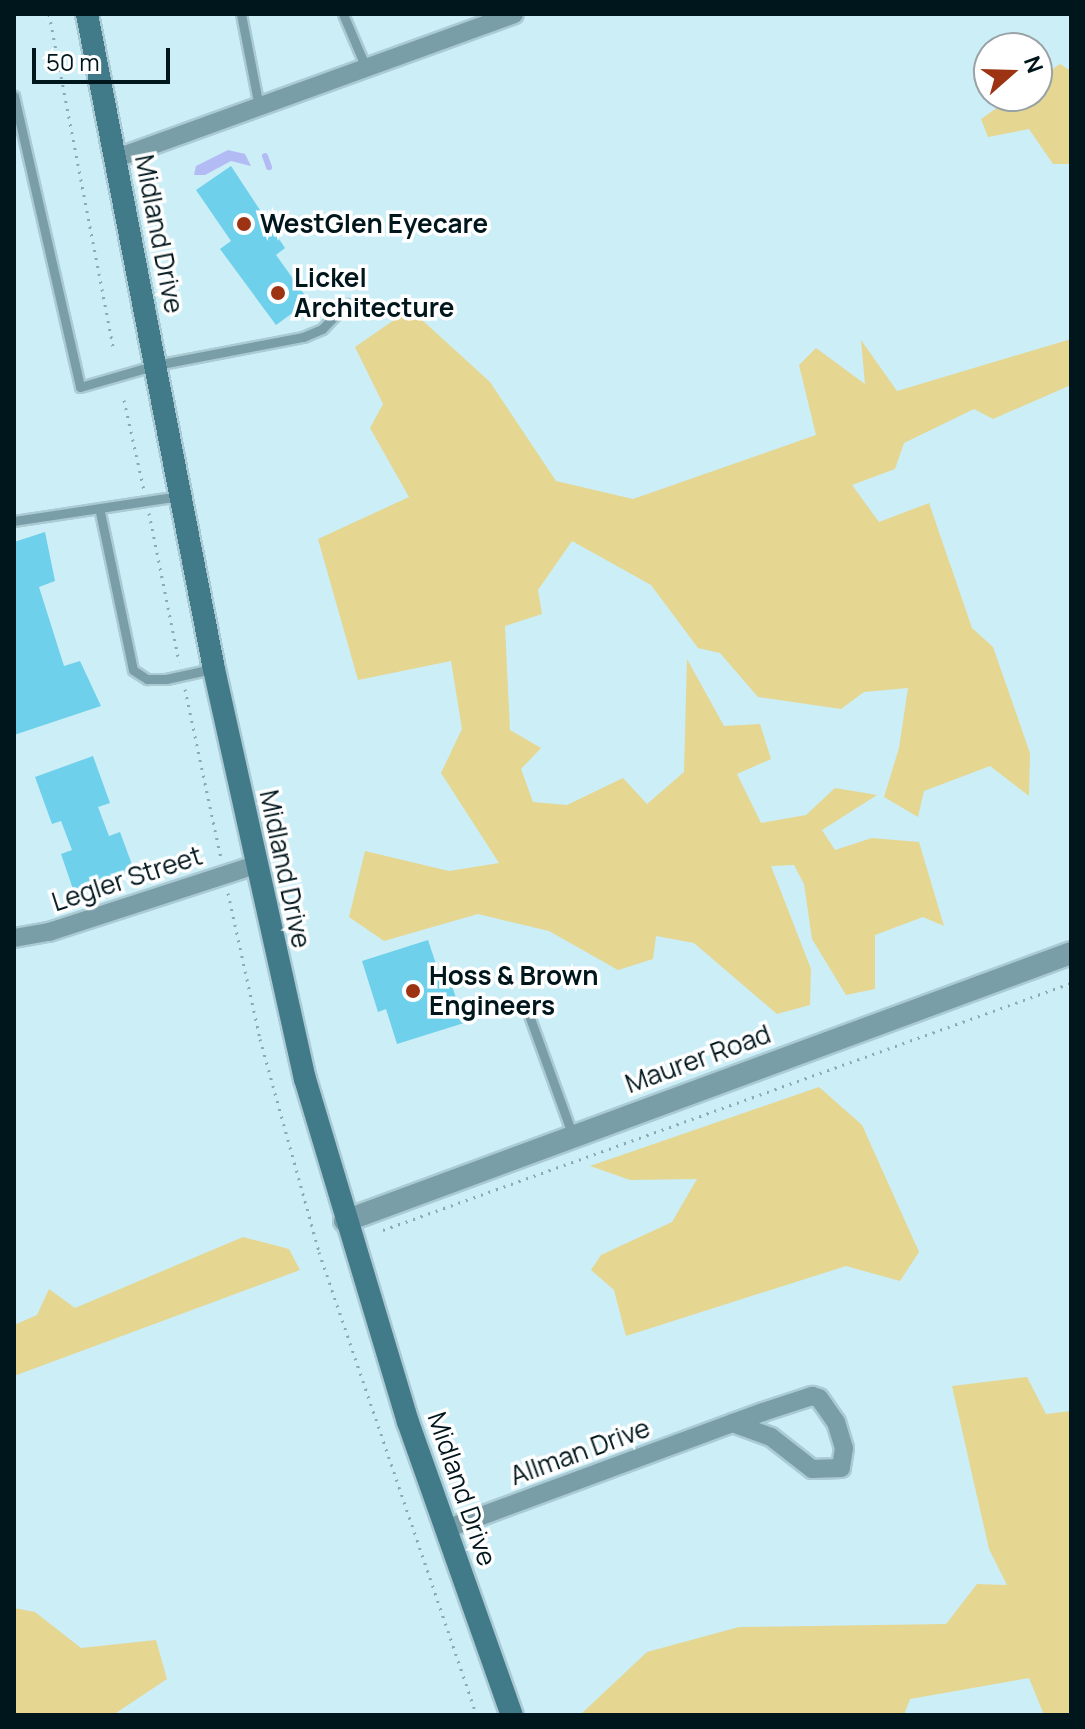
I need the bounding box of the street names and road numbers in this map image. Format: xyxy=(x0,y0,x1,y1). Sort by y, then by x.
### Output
street label: Midland Drive xyxy=(128,152,190,316)
street label: Midland Drive xyxy=(253,787,317,951)
street label: Legler Street xyxy=(48,840,206,918)
street label: Maurer Road xyxy=(621,1018,775,1100)
street label: Midland Drive xyxy=(421,1408,503,1570)
street label: Allman Drive xyxy=(506,1412,654,1492)

